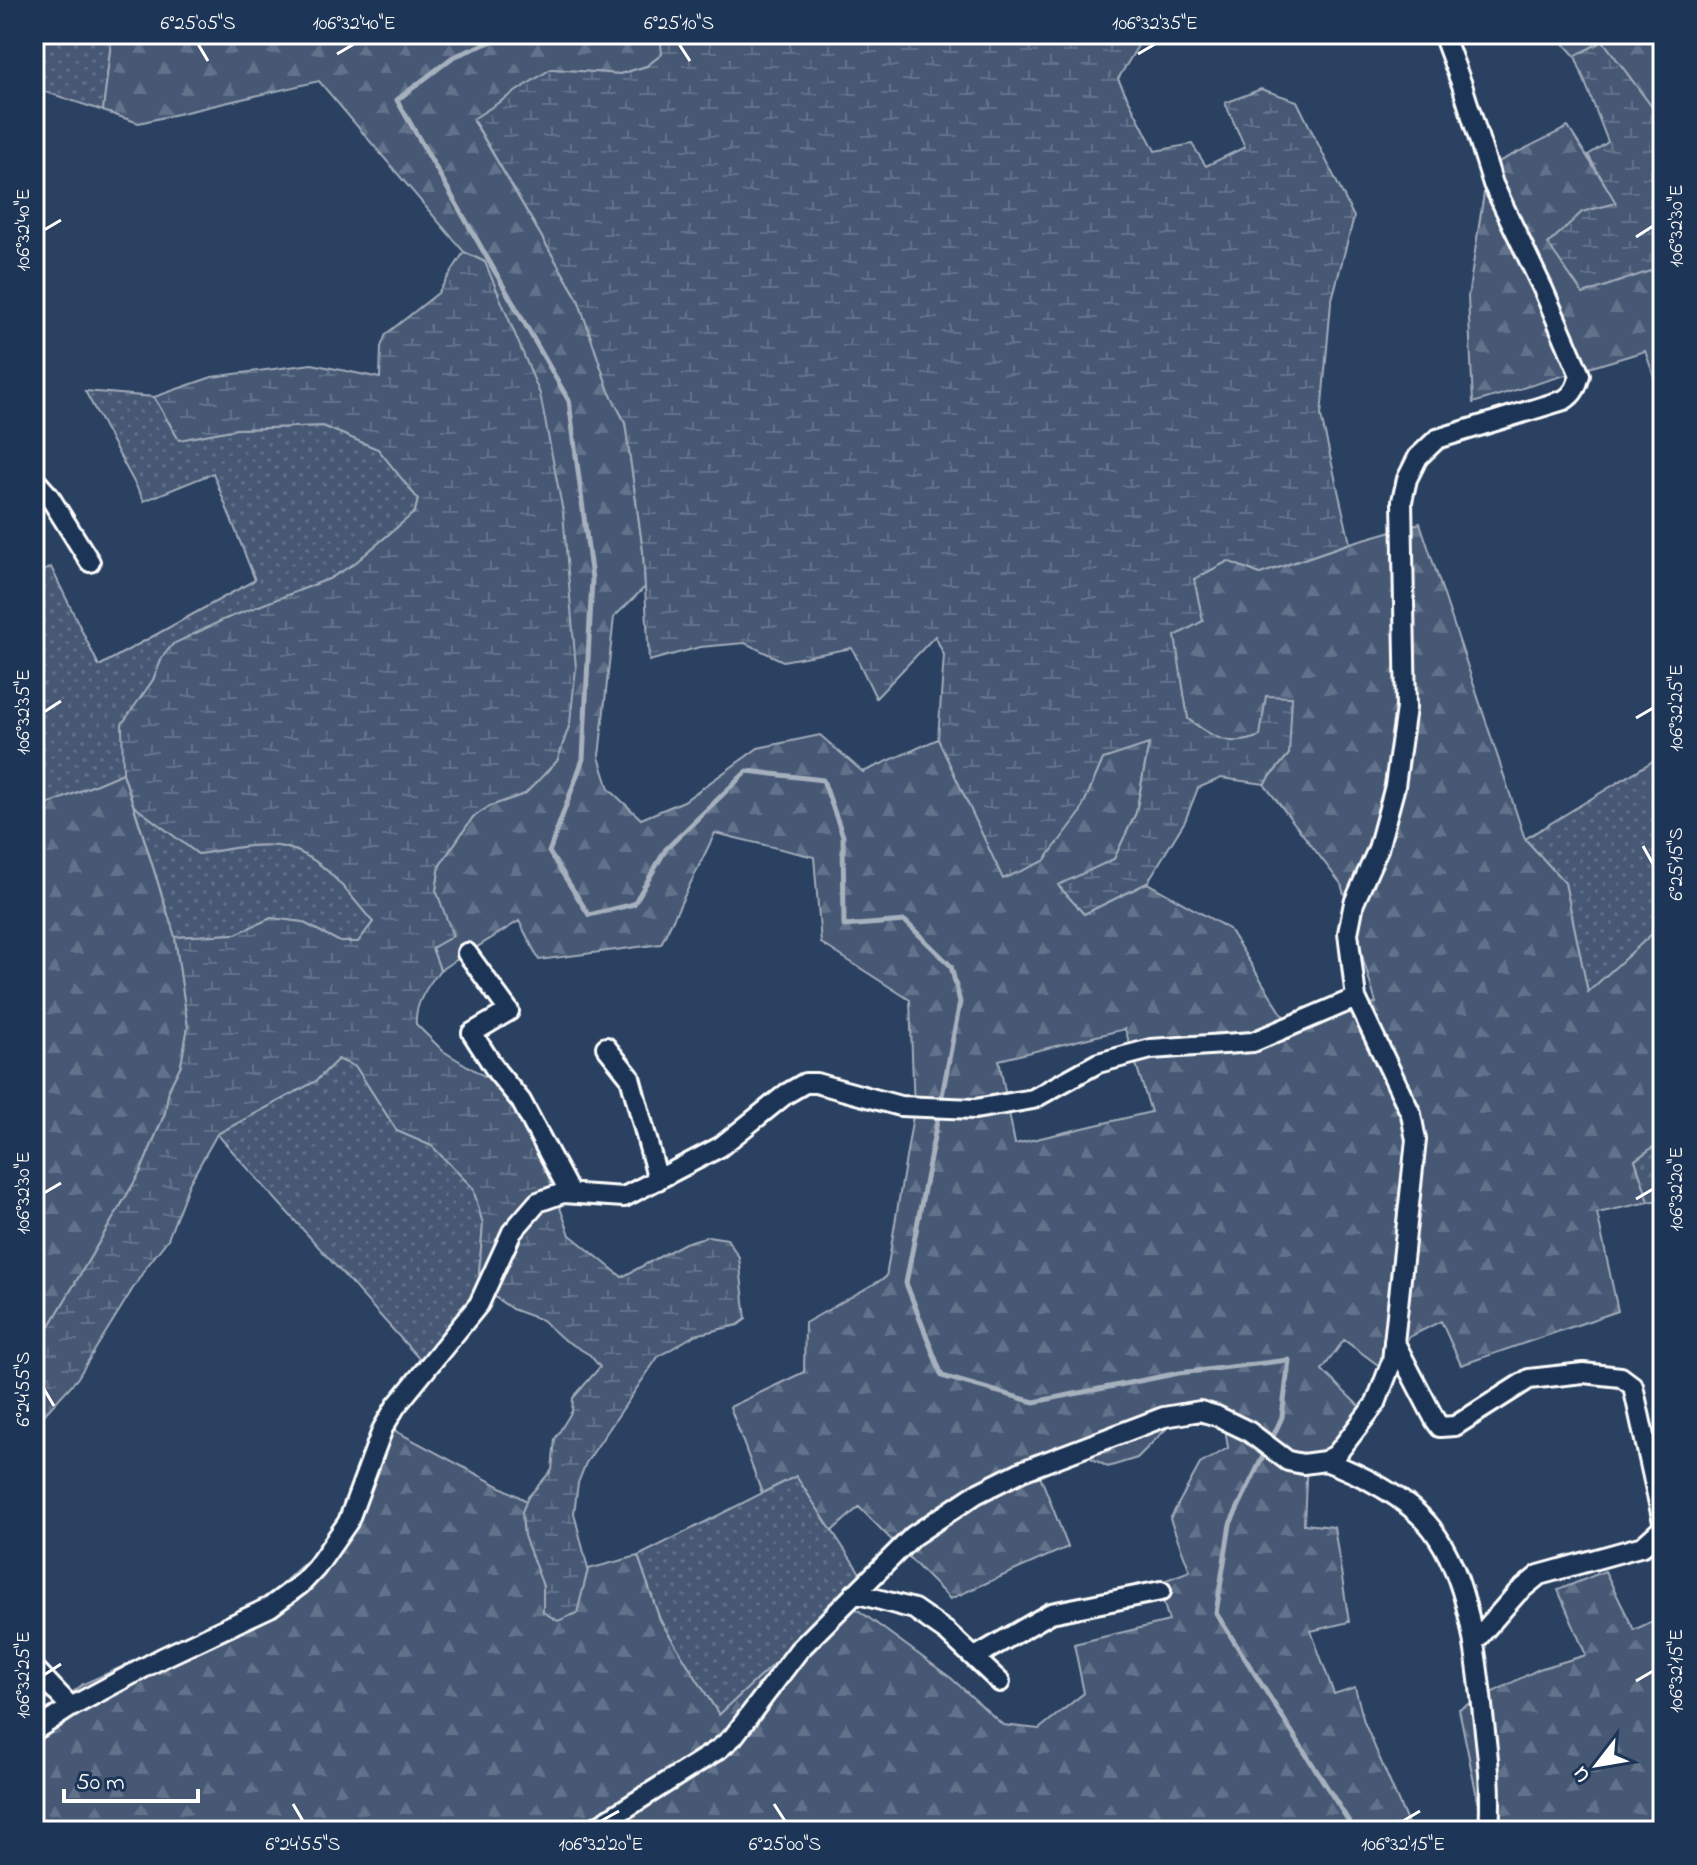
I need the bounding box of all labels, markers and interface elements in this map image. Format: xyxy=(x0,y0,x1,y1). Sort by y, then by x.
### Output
text: 6°25'05"S xyxy=(160,10,236,39)
text: 106°32'40"E xyxy=(312,10,396,39)
text: 6°25'10"S xyxy=(644,10,714,39)
text: 106°32'35"E xyxy=(1112,10,1198,39)
text: 106°32'30"E xyxy=(1663,184,1692,268)
text: 106°32'40"E xyxy=(10,188,39,272)
text: 106°32'25"E xyxy=(1663,664,1692,752)
text: 106°32'35"E xyxy=(10,669,39,755)
text: 6°25'15"S xyxy=(1663,827,1692,900)
text: 106°32'20"E xyxy=(1663,1147,1692,1231)
text: 106°32'30"E xyxy=(10,1151,39,1235)
text: 6°24'55"S xyxy=(10,1351,39,1426)
text: 106°32'15"E xyxy=(1663,1629,1692,1713)
text: 106°32'25"E xyxy=(10,1631,39,1719)
north arrow xyxy=(1557,1725,1637,1805)
scale bar xyxy=(64,1753,198,1803)
text: U xyxy=(1565,1759,1600,1788)
text: 50 m xyxy=(76,1766,125,1801)
text: 6°24'55"S xyxy=(266,1831,341,1860)
text: 106°32'20"E xyxy=(559,1831,643,1860)
text: 6°25'00"S xyxy=(749,1831,821,1860)
text: 106°32'15"E xyxy=(1361,1831,1445,1860)

